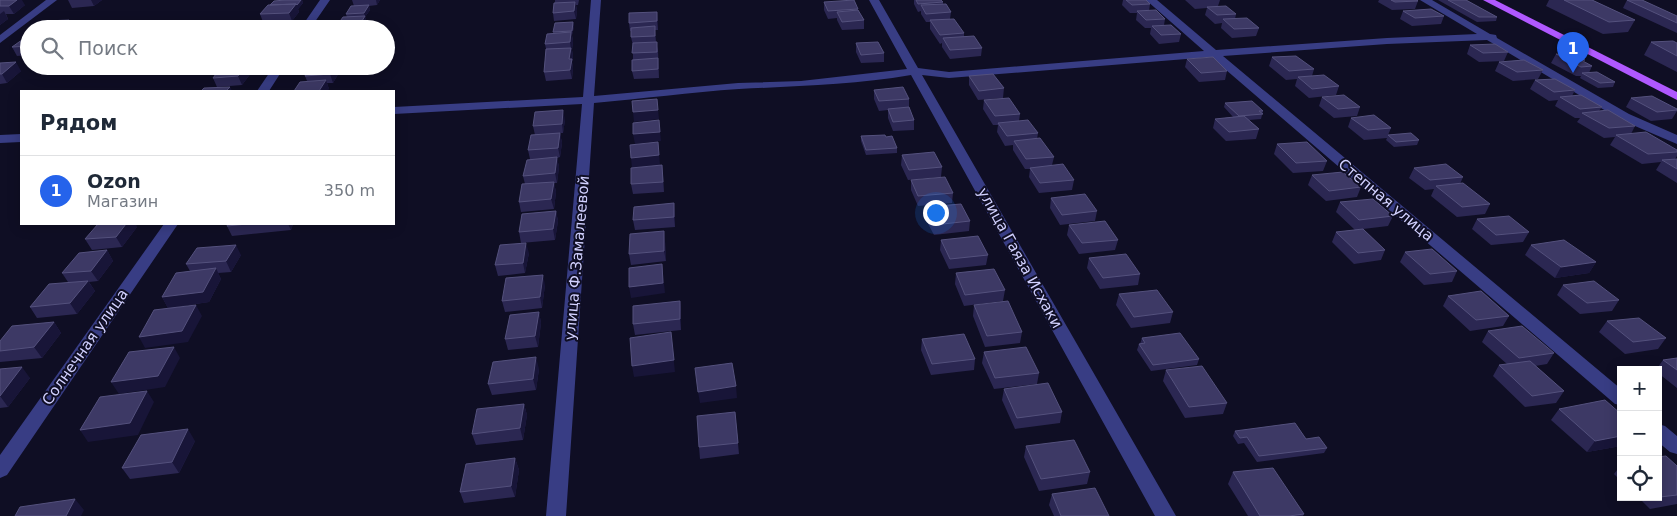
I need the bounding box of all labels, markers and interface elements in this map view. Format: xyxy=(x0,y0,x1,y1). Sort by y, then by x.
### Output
search box xyxy=(20,20,395,75)
pin: 1 xyxy=(1557,32,1589,73)
icon: search xyxy=(38,34,66,62)
text: Поиск xyxy=(78,37,138,59)
text: Рядом xyxy=(40,111,117,135)
street label: Степная улица xyxy=(1335,155,1437,245)
text: Ozon xyxy=(87,170,141,192)
street label: улица Ф.Замалеевой xyxy=(561,175,593,341)
text: 1 xyxy=(50,181,62,200)
text: 350 m xyxy=(324,181,375,200)
street label: улица Гаяза Исхаки xyxy=(974,185,1066,331)
text: Магазин xyxy=(87,192,158,211)
your location xyxy=(923,200,949,226)
street label: Солнечная улица xyxy=(38,286,132,408)
map controls xyxy=(1617,366,1662,501)
button: + xyxy=(1617,366,1662,411)
button: − xyxy=(1617,411,1662,456)
button: locate xyxy=(1617,456,1662,501)

